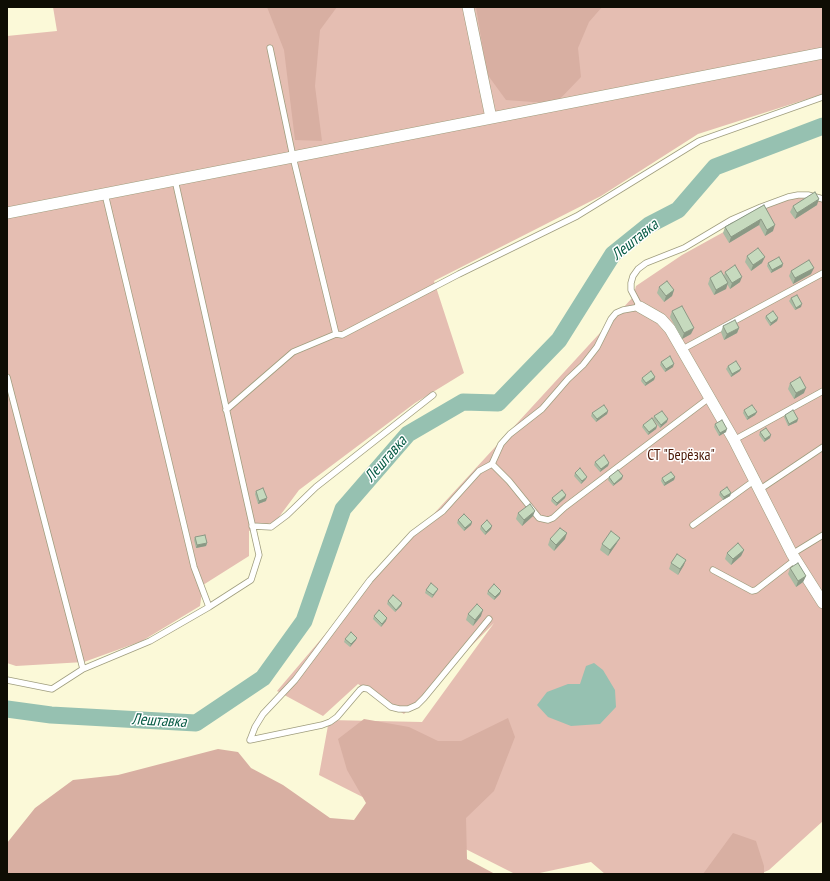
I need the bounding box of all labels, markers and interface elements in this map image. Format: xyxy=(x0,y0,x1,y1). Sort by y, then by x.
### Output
water label: Лештавка xyxy=(608,215,662,265)
water label: Лештавка xyxy=(361,432,411,486)
park label: СТ "Берёзка" xyxy=(647,447,715,465)
water label: Лештавка xyxy=(131,710,187,732)

